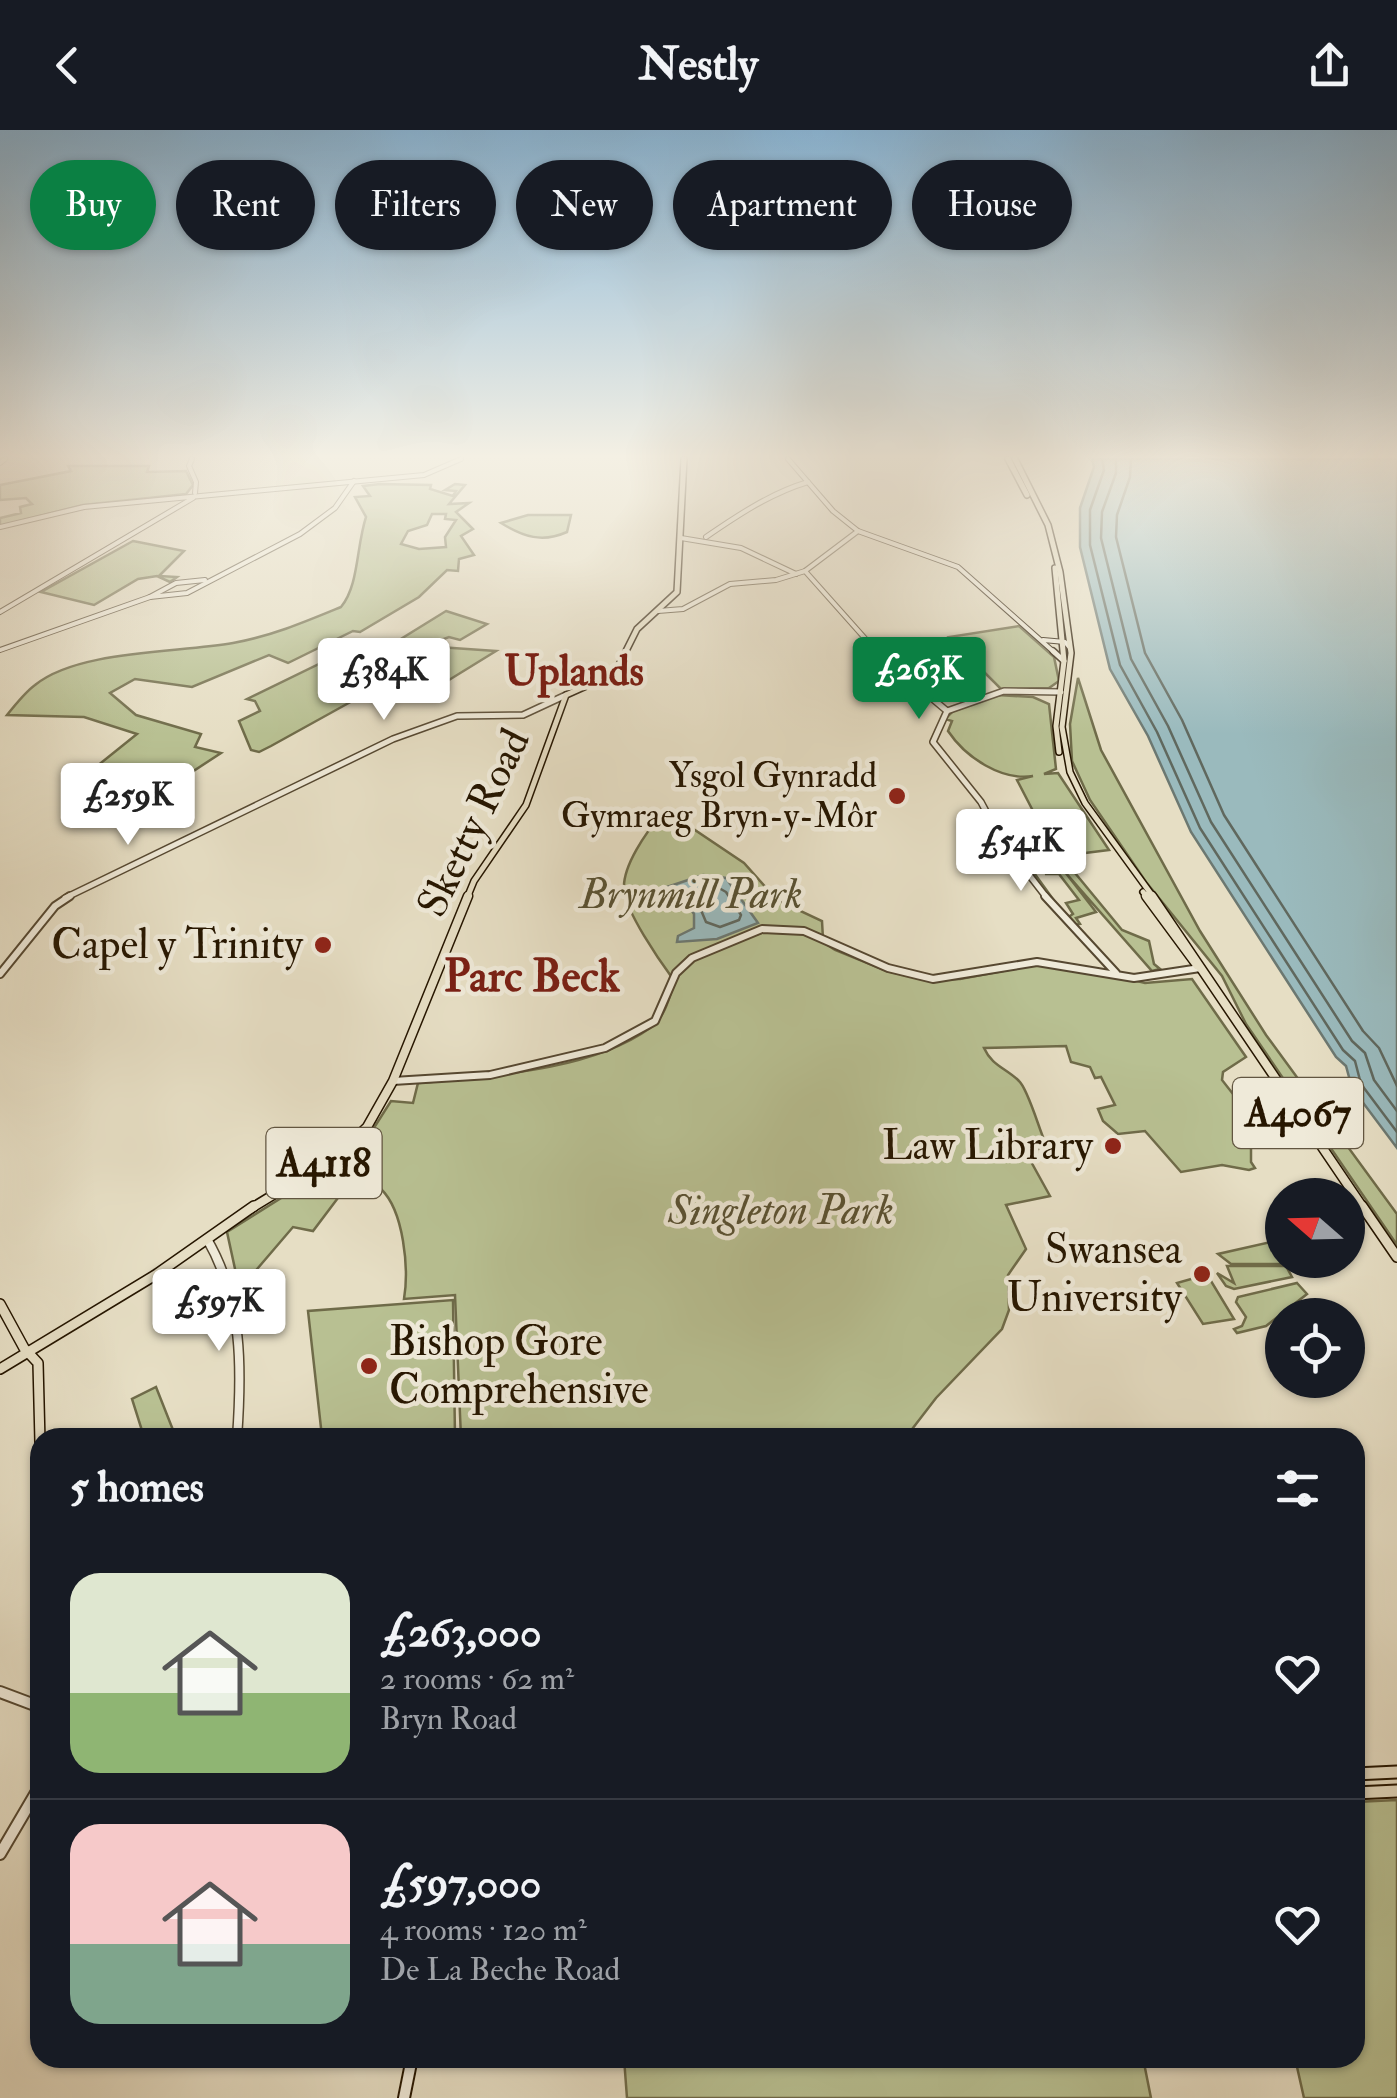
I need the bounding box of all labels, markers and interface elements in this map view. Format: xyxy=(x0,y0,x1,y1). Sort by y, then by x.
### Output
text: Nestly xyxy=(639,37,758,93)
icon: back xyxy=(40,38,95,93)
icon: share xyxy=(1302,38,1357,93)
chip: Buy xyxy=(30,160,156,250)
chip: Rent xyxy=(176,160,315,250)
chip: Filters xyxy=(335,160,496,250)
chip: New xyxy=(516,160,653,250)
chip: Apartment xyxy=(673,160,892,250)
chip: House xyxy=(912,160,1072,250)
pin: £263K xyxy=(849,637,989,722)
pin: £384K xyxy=(314,638,454,723)
district label: Uplands xyxy=(504,646,644,698)
text: £263K xyxy=(875,649,963,689)
text: £384K xyxy=(340,650,428,690)
street label: Sketty Road xyxy=(406,720,542,926)
place label: Ysgol Gynradd Gymraeg Bryn-y-Môr xyxy=(561,754,877,838)
pin: £259K xyxy=(58,763,198,848)
text: £259K xyxy=(83,775,173,815)
marker: Ysgol Gynradd Gymraeg Bryn-y-Môr xyxy=(886,785,908,807)
pin: £541K xyxy=(951,809,1091,894)
text: £541K xyxy=(978,821,1064,861)
park label: Brynmill Park xyxy=(577,869,803,921)
place label: Capel y Trinity xyxy=(51,919,304,971)
marker: Capel y Trinity xyxy=(312,934,334,956)
district label: Parc Beck xyxy=(444,949,620,1005)
road number: A4067 xyxy=(1233,1078,1363,1148)
place label: Law Library xyxy=(882,1120,1094,1172)
road number: A4118 xyxy=(266,1128,382,1198)
marker: Law Library xyxy=(1102,1135,1124,1157)
north arrow xyxy=(1265,1178,1365,1278)
map controls xyxy=(1265,1178,1365,1398)
park label: Singleton Park xyxy=(667,1185,894,1237)
place label: Swansea University xyxy=(1007,1224,1183,1324)
marker: Swansea University xyxy=(1191,1263,1213,1285)
pin: £597K xyxy=(149,1269,289,1354)
text: £597K xyxy=(174,1281,264,1321)
button: locate xyxy=(1265,1298,1365,1398)
place label: Bishop Gore Comprehensive xyxy=(389,1316,649,1416)
marker: Bishop Gore Comprehensive xyxy=(358,1355,380,1377)
icon: filters xyxy=(1270,1461,1325,1516)
text: 5 homes xyxy=(70,1462,204,1514)
text: £263,000 xyxy=(380,1607,541,1659)
icon: home xyxy=(150,1613,270,1733)
icon: heart xyxy=(1270,1646,1325,1701)
text: 2 rooms · 62 m² xyxy=(380,1659,574,1699)
text: Bryn Road xyxy=(380,1699,517,1739)
text: £597,000 xyxy=(380,1858,541,1910)
icon: home xyxy=(150,1864,270,1984)
icon: heart xyxy=(1270,1897,1325,1952)
text: 4 rooms · 120 m² xyxy=(380,1910,587,1950)
text: De La Beche Road xyxy=(380,1950,620,1990)

